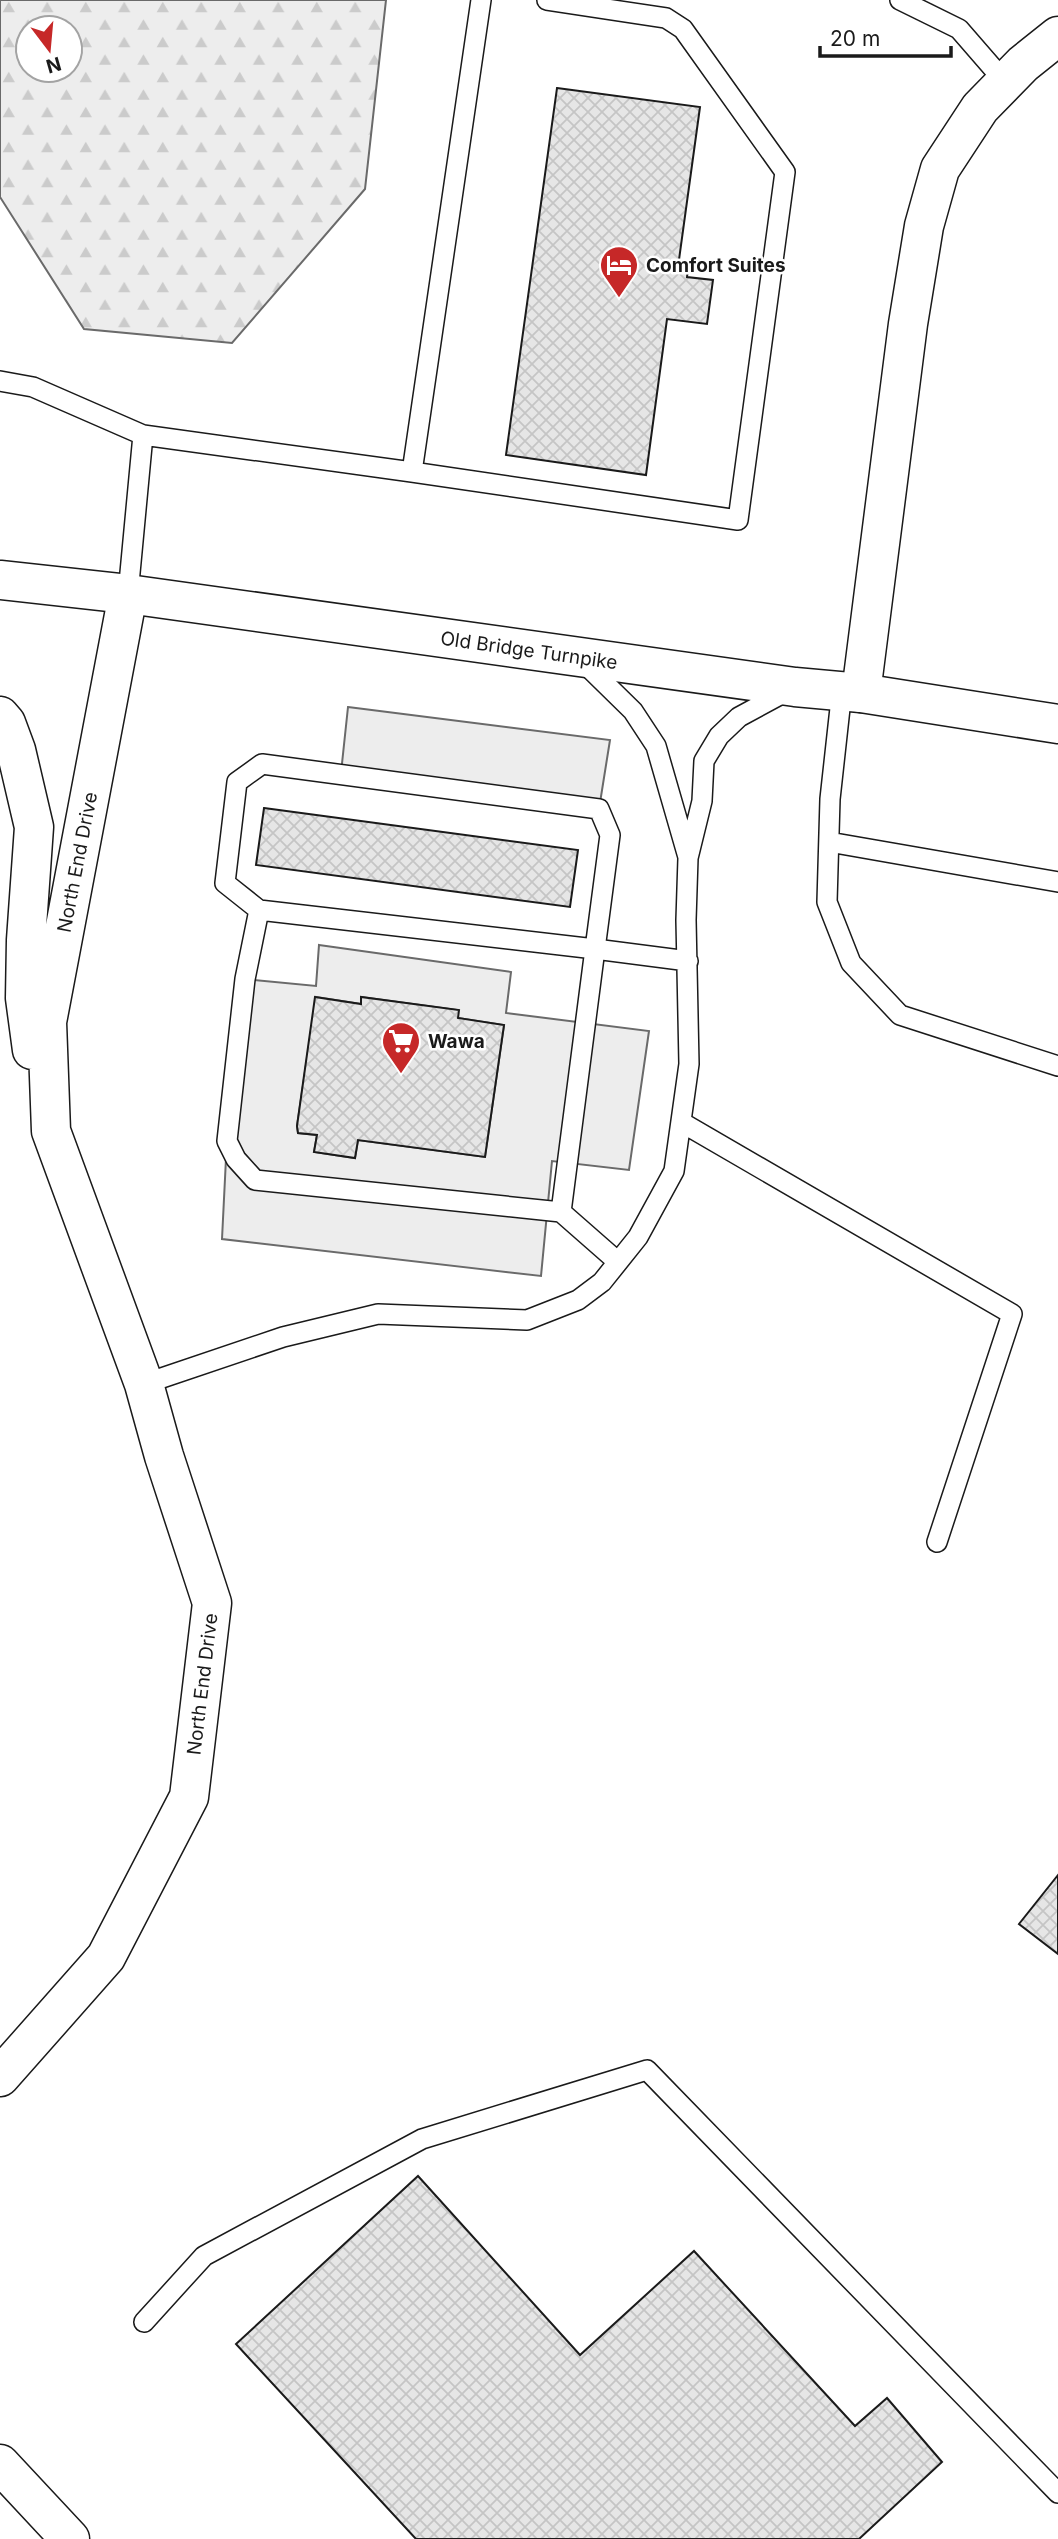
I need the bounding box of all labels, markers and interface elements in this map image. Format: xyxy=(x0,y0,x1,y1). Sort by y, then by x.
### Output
north arrow xyxy=(14,14,84,84)
scale bar xyxy=(820,14,951,58)
text: 20 m xyxy=(830,26,880,51)
text: N xyxy=(43,52,64,78)
hotel icon: Comfort Suites xyxy=(598,244,640,299)
place label: Comfort Suites xyxy=(646,254,786,277)
street label: Old Bridge Turnpike xyxy=(439,627,619,674)
street label: North End Drive xyxy=(53,790,102,934)
supermarket icon: Wawa xyxy=(380,1020,422,1075)
place label: Wawa xyxy=(428,1030,485,1053)
street label: North End Drive xyxy=(182,1612,223,1756)

